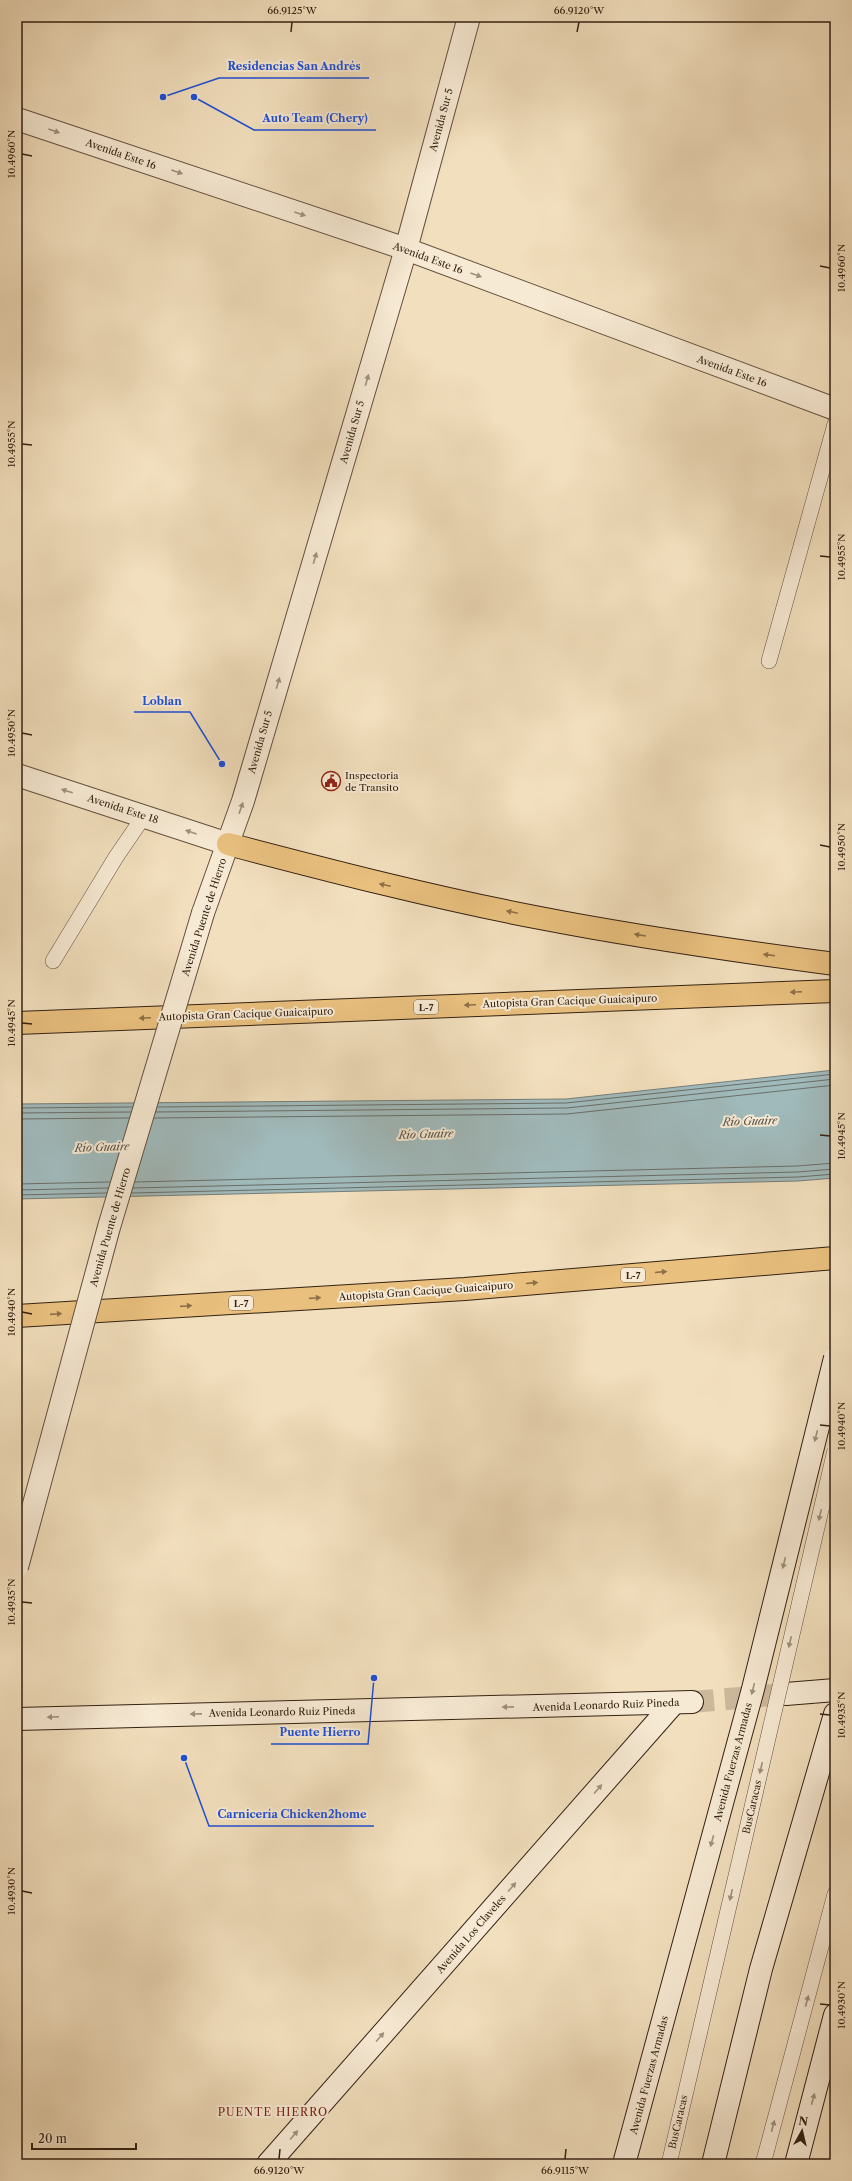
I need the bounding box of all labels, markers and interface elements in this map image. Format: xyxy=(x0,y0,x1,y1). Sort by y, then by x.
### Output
text: 66.9125°W xyxy=(267,4,318,17)
text: 66.9120°W xyxy=(554,4,605,17)
callout: Residencias San Andrés xyxy=(219,55,369,78)
text: Residencias San Andrés xyxy=(227,59,361,73)
street label: Avenida Sur 5 xyxy=(426,87,456,154)
callout: Auto Team (Chery) xyxy=(254,107,376,130)
text: Auto Team (Chery) xyxy=(261,111,368,125)
one-way arrow xyxy=(48,128,60,134)
text: 10.4960°N xyxy=(5,130,18,178)
street label: Avenida Este 16 xyxy=(83,136,158,172)
one-way arrow xyxy=(172,170,184,176)
one-way arrow xyxy=(295,211,307,217)
street label: Avenida Este 16 xyxy=(390,239,465,277)
text: 10.4960°N xyxy=(835,244,848,292)
one-way arrow xyxy=(470,273,482,279)
street label: Avenida Este 16 xyxy=(694,352,769,390)
one-way arrow xyxy=(364,374,370,386)
street label: Avenida Sur 5 xyxy=(337,399,367,466)
text: 10.4955°N xyxy=(5,420,18,468)
text: 10.4955°N xyxy=(835,533,848,581)
one-way arrow xyxy=(312,552,318,564)
one-way arrow xyxy=(275,677,281,689)
callout: Loblan xyxy=(134,689,190,712)
text: Loblan xyxy=(142,694,182,708)
text: 10.4950°N xyxy=(5,709,18,757)
street label: Avenida Sur 5 xyxy=(245,709,275,776)
place label: Inspectoria de Transito xyxy=(345,769,399,794)
public building icon: Inspectoria de Transito xyxy=(320,770,342,792)
one-way arrow xyxy=(61,788,73,794)
street label: Avenida Este 18 xyxy=(85,791,160,827)
one-way arrow xyxy=(238,801,244,813)
text: 10.4950°N xyxy=(835,823,848,871)
one-way arrow xyxy=(185,828,197,834)
street label: Avenida Puente de Hierro xyxy=(178,856,229,979)
one-way arrow xyxy=(379,881,391,887)
one-way arrow xyxy=(506,909,518,915)
one-way arrow xyxy=(634,932,646,938)
one-way arrow xyxy=(763,952,775,958)
one-way arrow xyxy=(789,989,802,995)
street label: Autopista Gran Cacique Guaicaipuro xyxy=(481,991,658,1011)
text: 10.4945°N xyxy=(5,999,18,1047)
road number: L-7 xyxy=(414,1000,438,1014)
one-way arrow xyxy=(463,1002,476,1008)
street label: Autopista Gran Cacique Guaicaipuro xyxy=(157,1004,334,1024)
one-way arrow xyxy=(139,1014,151,1021)
text: 10.4945°N xyxy=(835,1112,848,1160)
water label: Río Guaire xyxy=(721,1113,778,1129)
water label: Río Guaire xyxy=(397,1126,454,1142)
water label: Río Guaire xyxy=(73,1139,130,1155)
street label: Avenida Puente de Hierro xyxy=(87,1166,133,1289)
road number: L-7 xyxy=(621,1268,645,1282)
one-way arrow xyxy=(655,1269,667,1276)
street label: Autopista Gran Cacique Guaicaipuro xyxy=(337,1278,514,1304)
one-way arrow xyxy=(526,1280,538,1287)
text: 10.4940°N xyxy=(5,1288,18,1336)
one-way arrow xyxy=(309,1295,322,1301)
road number: L-7 xyxy=(229,1296,253,1310)
one-way arrow xyxy=(180,1303,193,1309)
one-way arrow xyxy=(50,1311,63,1317)
text: 10.4940°N xyxy=(835,1402,848,1450)
one-way arrow xyxy=(812,1430,818,1443)
one-way arrow xyxy=(816,1509,822,1521)
one-way arrow xyxy=(781,1556,787,1569)
text: 10.4935°N xyxy=(5,1578,18,1626)
one-way arrow xyxy=(787,1636,793,1648)
one-way arrow xyxy=(750,1683,756,1695)
text: 10.4935°N xyxy=(835,1691,848,1739)
street label: Avenida Leonardo Ruiz Pineda xyxy=(531,1696,680,1714)
street label: Avenida Fuerzas Armadas xyxy=(711,1701,755,1824)
street label: Avenida Leonardo Ruiz Pineda xyxy=(208,1704,356,1720)
one-way arrow xyxy=(501,1704,514,1710)
one-way arrow xyxy=(189,1711,202,1717)
one-way arrow xyxy=(47,1714,59,1721)
callout: Puente Hierro xyxy=(271,1721,368,1744)
text: Puente Hierro xyxy=(280,1725,360,1739)
one-way arrow xyxy=(757,1762,763,1775)
street label: BusCaracas xyxy=(740,1779,764,1835)
one-way arrow xyxy=(593,1784,602,1794)
callout: Carnicería Chicken2home xyxy=(209,1803,374,1826)
text: Carnicería Chicken2home xyxy=(218,1807,367,1821)
one-way arrow xyxy=(709,1835,715,1847)
text: 10.4930°N xyxy=(5,1867,18,1915)
one-way arrow xyxy=(507,1882,516,1891)
one-way arrow xyxy=(728,1889,734,1901)
street label: Avenida Los Claveles xyxy=(433,1892,509,1977)
text: 10.4930°N xyxy=(835,1981,848,2029)
one-way arrow xyxy=(804,1994,810,2006)
street label: Avenida Fuerzas Armadas xyxy=(627,2014,671,2137)
one-way arrow xyxy=(375,2032,385,2042)
one-way arrow xyxy=(810,2093,816,2105)
street label: BusCaracas xyxy=(666,2094,690,2150)
district label: PUENTE HIERRO xyxy=(218,2105,328,2119)
north arrow xyxy=(782,2111,822,2151)
text: N xyxy=(798,2114,810,2129)
one-way arrow xyxy=(771,2120,777,2133)
scale bar xyxy=(32,2125,136,2151)
one-way arrow xyxy=(290,2129,299,2140)
text: 20 m xyxy=(38,2131,67,2146)
text: 66.9120°W xyxy=(254,2164,305,2177)
text: 66.9115°W xyxy=(541,2164,590,2177)

